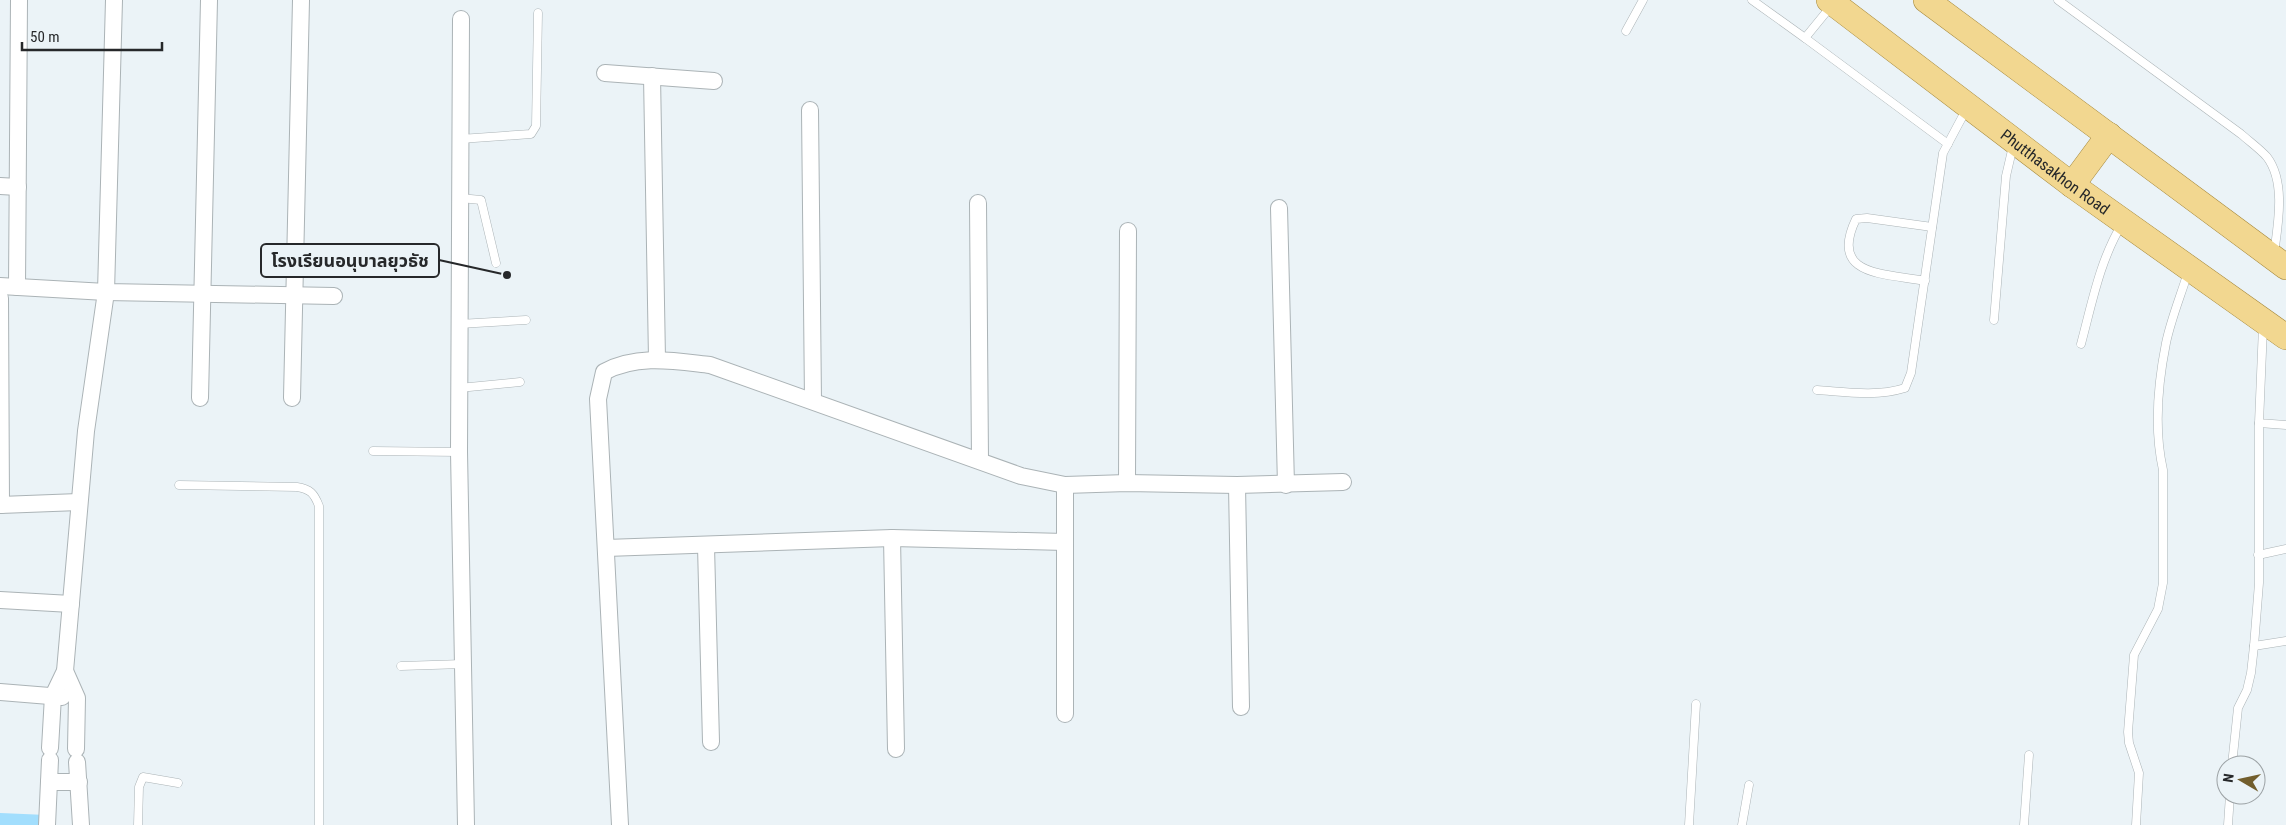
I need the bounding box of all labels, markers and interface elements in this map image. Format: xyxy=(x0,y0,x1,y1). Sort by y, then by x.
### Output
scale bar xyxy=(22,20,162,52)
text: 50 m xyxy=(30,28,60,46)
street label: Phutthasakhon Road xyxy=(1997,125,2113,219)
callout: โรงเรียนอนุบาลยุวธัช xyxy=(261,244,439,277)
text: โรงเรียนอนุบาลยุวธัช xyxy=(271,250,429,272)
north arrow xyxy=(2216,755,2266,805)
text: N xyxy=(2220,772,2237,783)

